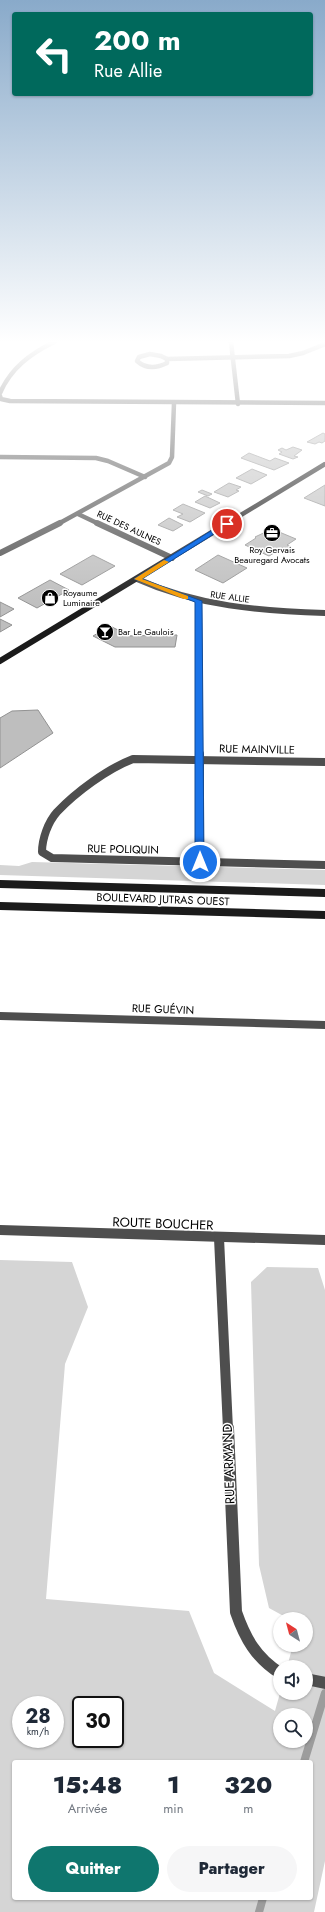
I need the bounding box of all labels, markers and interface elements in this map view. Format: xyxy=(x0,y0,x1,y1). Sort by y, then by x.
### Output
text: 200 m xyxy=(94,20,181,61)
icon: left xyxy=(28,28,80,80)
text: Rue Allie xyxy=(94,58,162,84)
street label: RUE DES AULNES xyxy=(95,507,164,548)
pin xyxy=(210,507,244,541)
icon: arrive xyxy=(216,513,238,535)
office icon: Roy Gervais Beauregard Avocats xyxy=(262,523,282,543)
place label: Roy Gervais Beauregard Avocats xyxy=(234,543,310,566)
place label: Royaume Luminaire xyxy=(63,586,100,609)
street label: RUE ALLIE xyxy=(210,587,251,606)
shop icon: Royaume Luminaire xyxy=(40,588,60,608)
bar icon: Bar Le Gaulois xyxy=(95,622,115,642)
place label: Bar Le Gaulois xyxy=(118,625,174,638)
street label: RUE MAINVILLE xyxy=(219,740,295,758)
street label: RUE POLIQUIN xyxy=(87,840,159,858)
position arrow xyxy=(179,841,221,883)
street label: BOULEVARD JUTRAS OUEST xyxy=(96,889,230,909)
street label: RUE GUÉVIN xyxy=(132,1000,194,1018)
street label: ROUTE BOUCHER xyxy=(112,1212,215,1235)
street label: RUE ARMAND xyxy=(218,1423,239,1504)
north arrow xyxy=(273,1612,313,1652)
map controls xyxy=(273,1612,313,1748)
button: sound xyxy=(273,1660,313,1700)
speed limit sign: 30 xyxy=(72,1696,124,1748)
text: 28 xyxy=(25,1702,51,1731)
button: search xyxy=(273,1708,313,1748)
text: km/h xyxy=(27,1724,49,1739)
text: 15:48 xyxy=(53,1767,122,1802)
text: 1 xyxy=(167,1767,180,1802)
text: 320 xyxy=(224,1767,272,1802)
text: Arrivée xyxy=(68,1799,107,1818)
text: min xyxy=(163,1799,184,1818)
text: m xyxy=(243,1799,253,1818)
button: Quitter xyxy=(28,1846,159,1892)
button: Partager xyxy=(167,1846,297,1892)

